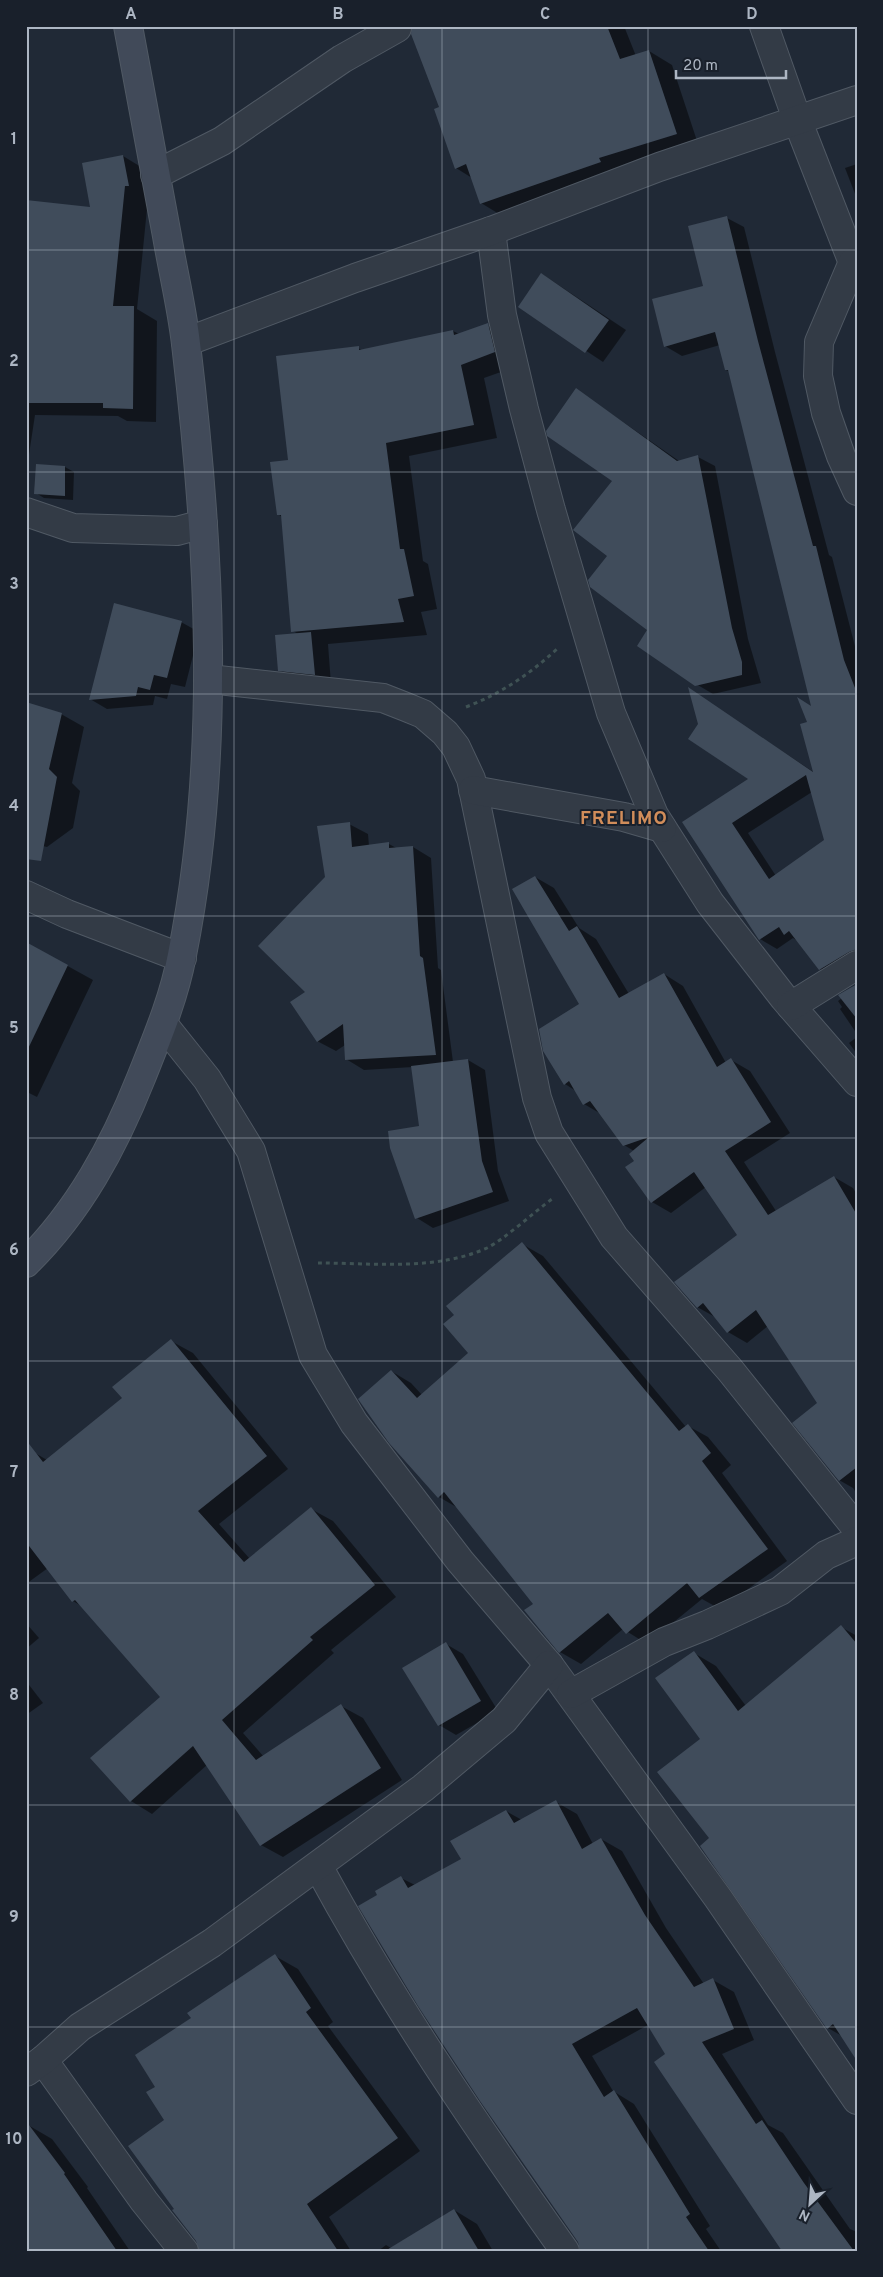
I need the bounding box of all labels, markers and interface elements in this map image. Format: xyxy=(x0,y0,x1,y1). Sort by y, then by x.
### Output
text: A xyxy=(125,5,137,25)
text: B xyxy=(332,5,344,25)
text: C xyxy=(540,5,550,25)
text: D xyxy=(746,5,758,25)
scale bar xyxy=(676,48,786,80)
text: 20 m xyxy=(683,57,718,76)
text: 1 xyxy=(11,130,17,150)
text: 2 xyxy=(9,352,19,372)
text: 3 xyxy=(9,575,19,595)
text: 4 xyxy=(9,797,19,817)
district label: FRELIMO xyxy=(580,807,668,831)
text: 5 xyxy=(9,1019,19,1039)
text: 6 xyxy=(9,1241,19,1261)
text: 7 xyxy=(10,1463,18,1483)
text: 8 xyxy=(9,1686,19,1706)
text: 9 xyxy=(9,1908,19,1928)
text: 10 xyxy=(6,2130,22,2150)
north arrow xyxy=(786,2180,836,2230)
text: N xyxy=(797,2204,813,2224)

